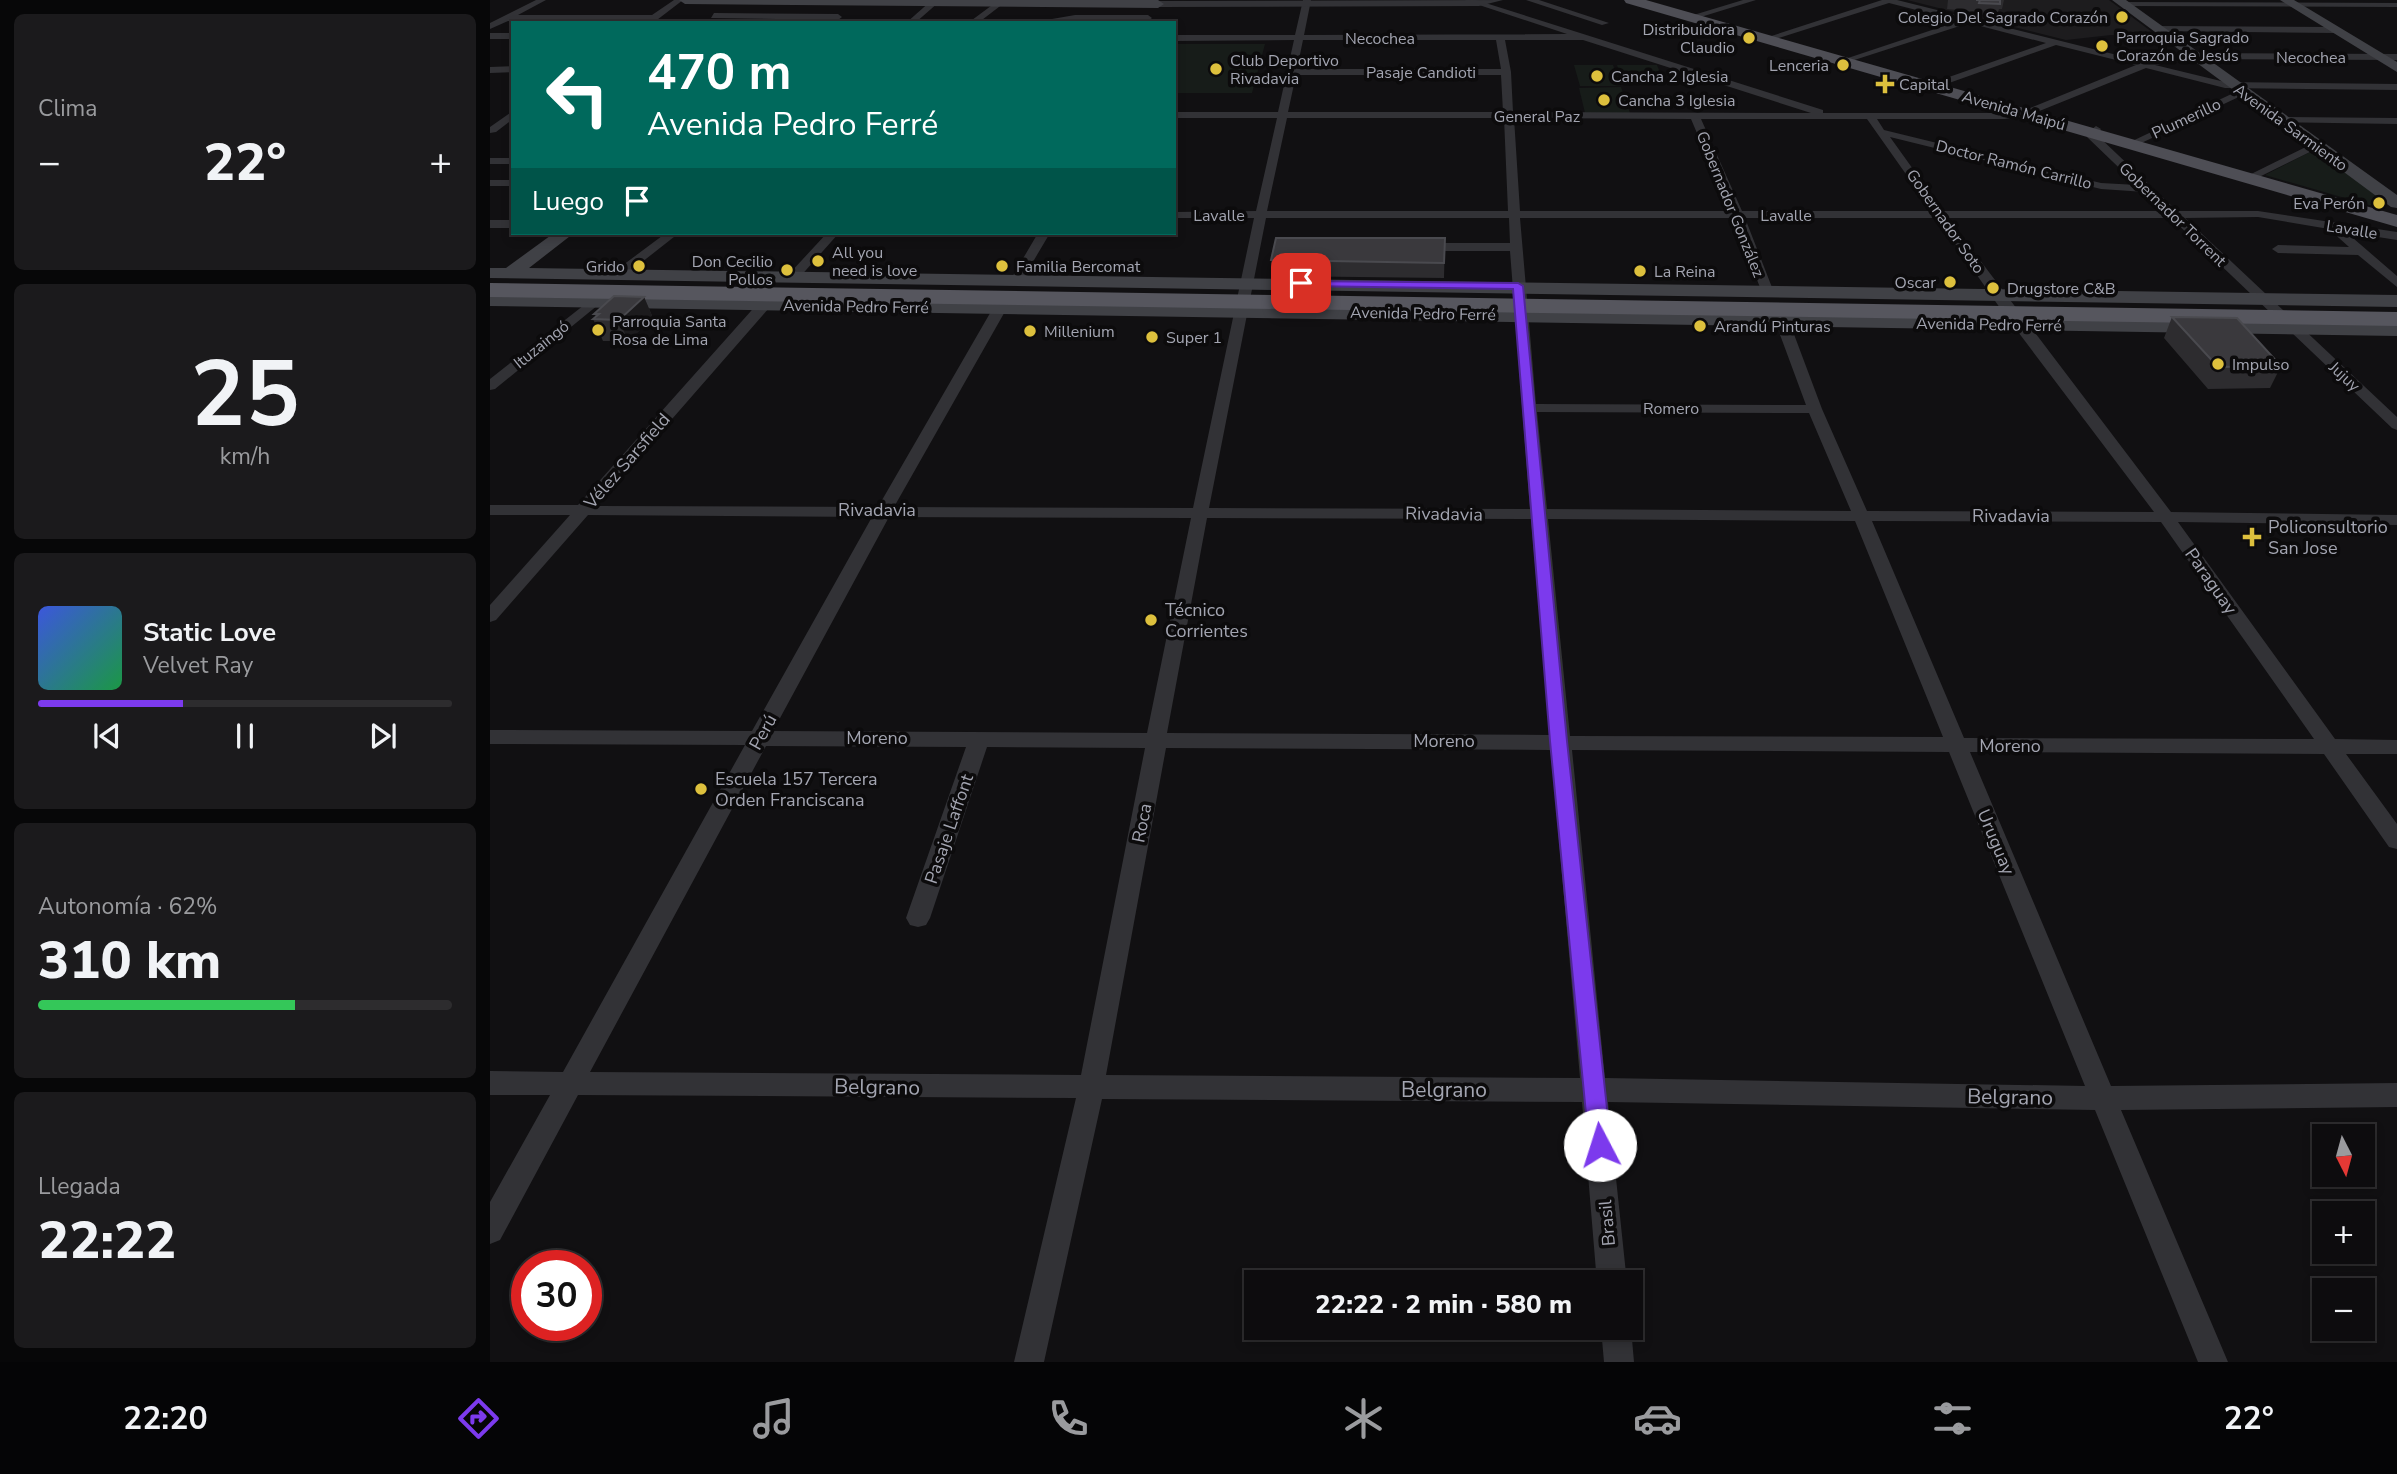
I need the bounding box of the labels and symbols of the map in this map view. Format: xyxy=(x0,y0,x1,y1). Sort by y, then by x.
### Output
place label: Colegio Del Sagrado Corazón xyxy=(1898,7,2108,29)
marker: Colegio Del Sagrado Corazón xyxy=(2114,9,2130,25)
place label: Distribuidora Claudio xyxy=(1642,19,1735,59)
place label: Parroquia Sagrado Corazón de Jesús xyxy=(2116,27,2249,67)
street label: Necochea xyxy=(1345,28,1415,50)
marker: Distribuidora Claudio xyxy=(1741,30,1757,46)
marker: Parroquia Sagrado Corazón de Jesús xyxy=(2094,38,2110,54)
street label: Necochea xyxy=(2276,47,2346,69)
place label: Club Deportivo Rivadavia xyxy=(1230,50,1339,90)
place label: Lenceria xyxy=(1769,55,1829,77)
marker: Lenceria xyxy=(1835,57,1851,73)
marker: Club Deportivo Rivadavia xyxy=(1208,61,1224,77)
street label: Pasaje Candioti xyxy=(1366,62,1476,84)
place label: Cancha 2 Iglesia xyxy=(1611,66,1728,88)
marker: Cancha 2 Iglesia xyxy=(1589,68,1605,84)
place label: Capital xyxy=(1899,74,1950,96)
marker: Capital xyxy=(1877,76,1893,92)
street label: Avenida Sarmiento xyxy=(2229,79,2352,177)
street label: Avenida Maipú xyxy=(1959,86,2068,136)
place label: Cancha 3 Iglesia xyxy=(1618,90,1735,112)
marker: Cancha 3 Iglesia xyxy=(1596,92,1612,108)
street label: Plumerillo xyxy=(2148,93,2225,144)
street label: General Paz xyxy=(1494,106,1580,128)
street label: Gobernador González xyxy=(1691,128,1769,281)
street label: Doctor Ramón Carrillo xyxy=(1934,135,2094,195)
street label: Gobernador Torrent xyxy=(2114,158,2231,272)
street label: Gobernador Soto xyxy=(1901,165,1989,278)
place label: Eva Perón xyxy=(2293,193,2365,215)
marker: Eva Perón xyxy=(2371,195,2387,211)
street label: Lavalle xyxy=(1193,205,1245,227)
street label: Lavalle xyxy=(1760,205,1812,227)
street label: Lavalle xyxy=(2325,215,2379,245)
place label: All you need is love xyxy=(832,242,917,282)
place label: Don Cecilio Pollos xyxy=(692,251,773,291)
marker: All you need is love xyxy=(810,253,826,269)
pin xyxy=(1271,253,1331,313)
place label: Grido xyxy=(586,256,625,278)
place label: Familia Bercomat xyxy=(1016,256,1141,278)
marker: Grido xyxy=(631,258,647,274)
marker: Familia Bercomat xyxy=(994,258,1010,274)
place label: La Reina xyxy=(1654,261,1716,283)
marker: Don Cecilio Pollos xyxy=(779,262,795,278)
marker: La Reina xyxy=(1632,263,1648,279)
place label: Oscar xyxy=(1894,272,1936,294)
marker: Oscar xyxy=(1942,274,1958,290)
place label: Drugstore C&B xyxy=(2007,278,2116,300)
marker: Drugstore C&B xyxy=(1985,280,2001,296)
street label: Avenida Pedro Ferré xyxy=(783,295,929,319)
street label: Avenida Pedro Ferré xyxy=(1350,302,1496,326)
place label: Parroquia Santa Rosa de Lima xyxy=(612,311,727,351)
street label: Avenida Pedro Ferré xyxy=(1916,313,2062,337)
street label: Ituzaingó xyxy=(509,316,574,374)
place label: Arandú Pinturas xyxy=(1714,316,1831,338)
marker: Arandú Pinturas xyxy=(1692,318,1708,334)
place label: Millenium xyxy=(1044,321,1115,343)
marker: Parroquia Santa Rosa de Lima xyxy=(590,322,606,338)
marker: Millenium xyxy=(1022,323,1038,339)
place label: Super 1 xyxy=(1166,327,1222,349)
marker: Super 1 xyxy=(1144,329,1160,345)
place label: Impulso xyxy=(2232,354,2289,376)
marker: Impulso xyxy=(2210,356,2226,372)
street label: Jujuy xyxy=(2323,356,2365,397)
street label: Romero xyxy=(1643,398,1699,420)
street label: Vélez Sarsfield xyxy=(578,408,675,515)
street label: Rivadavia xyxy=(838,498,916,522)
street label: Rivadavia xyxy=(1405,501,1483,527)
street label: Rivadavia xyxy=(1972,504,2050,528)
place label: Policonsultorio San Jose xyxy=(2268,515,2388,560)
marker: Policonsultorio San Jose xyxy=(2242,527,2262,547)
street label: Paraguay xyxy=(2179,543,2243,620)
place label: Técnico Corrientes xyxy=(1165,598,1248,643)
marker: Técnico Corrientes xyxy=(1143,612,1159,628)
street label: Perú xyxy=(744,710,782,754)
street label: Moreno xyxy=(846,726,908,750)
street label: Moreno xyxy=(1413,729,1475,753)
street label: Moreno xyxy=(1979,734,2041,758)
place label: Escuela 157 Tercera Orden Franciscana xyxy=(715,767,878,812)
street label: Pasaje Laffont xyxy=(919,770,979,887)
marker: Escuela 157 Tercera Orden Franciscana xyxy=(693,781,709,797)
street label: Roca xyxy=(1126,801,1158,845)
street label: Uruguay xyxy=(1971,806,2021,879)
street label: Belgrano xyxy=(834,1072,920,1102)
street label: Belgrano xyxy=(1401,1076,1487,1104)
street label: Belgrano xyxy=(1967,1082,2053,1112)
position arrow xyxy=(1563,1108,1637,1182)
north arrow xyxy=(2312,1124,2375,1186)
street label: Brasil xyxy=(1593,1198,1621,1247)
speed limit sign: 30 xyxy=(511,1250,602,1341)

